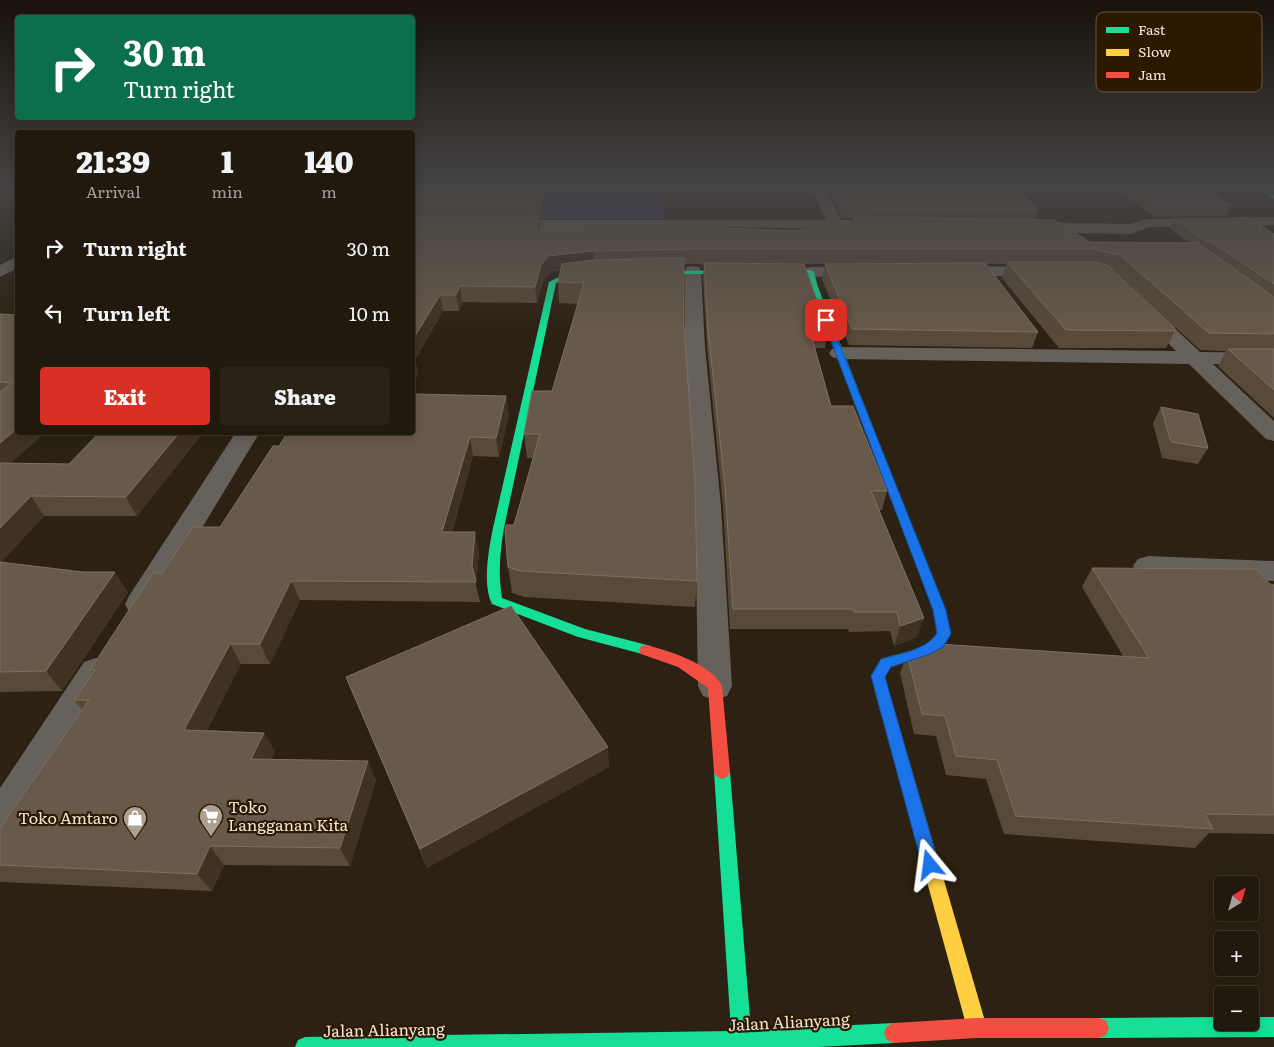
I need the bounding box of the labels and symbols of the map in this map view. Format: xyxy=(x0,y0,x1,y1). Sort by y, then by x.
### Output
legend xyxy=(1096,12,1262,92)
text: Fast xyxy=(1138,19,1166,39)
text: Slow xyxy=(1138,41,1171,61)
text: Jam xyxy=(1138,64,1167,84)
pin xyxy=(805,299,847,341)
place label: Toko Langganan Kita xyxy=(228,794,348,836)
supermarket icon: Toko Langganan Kita xyxy=(198,803,224,837)
place label: Toko Amtaro xyxy=(18,805,118,829)
shop icon: Toko Amtaro xyxy=(122,805,148,839)
position arrow xyxy=(903,838,955,890)
north arrow xyxy=(1214,876,1259,921)
street label: Jalan Alianyang xyxy=(727,1006,851,1036)
street label: Jalan Alianyang xyxy=(323,1016,445,1042)

